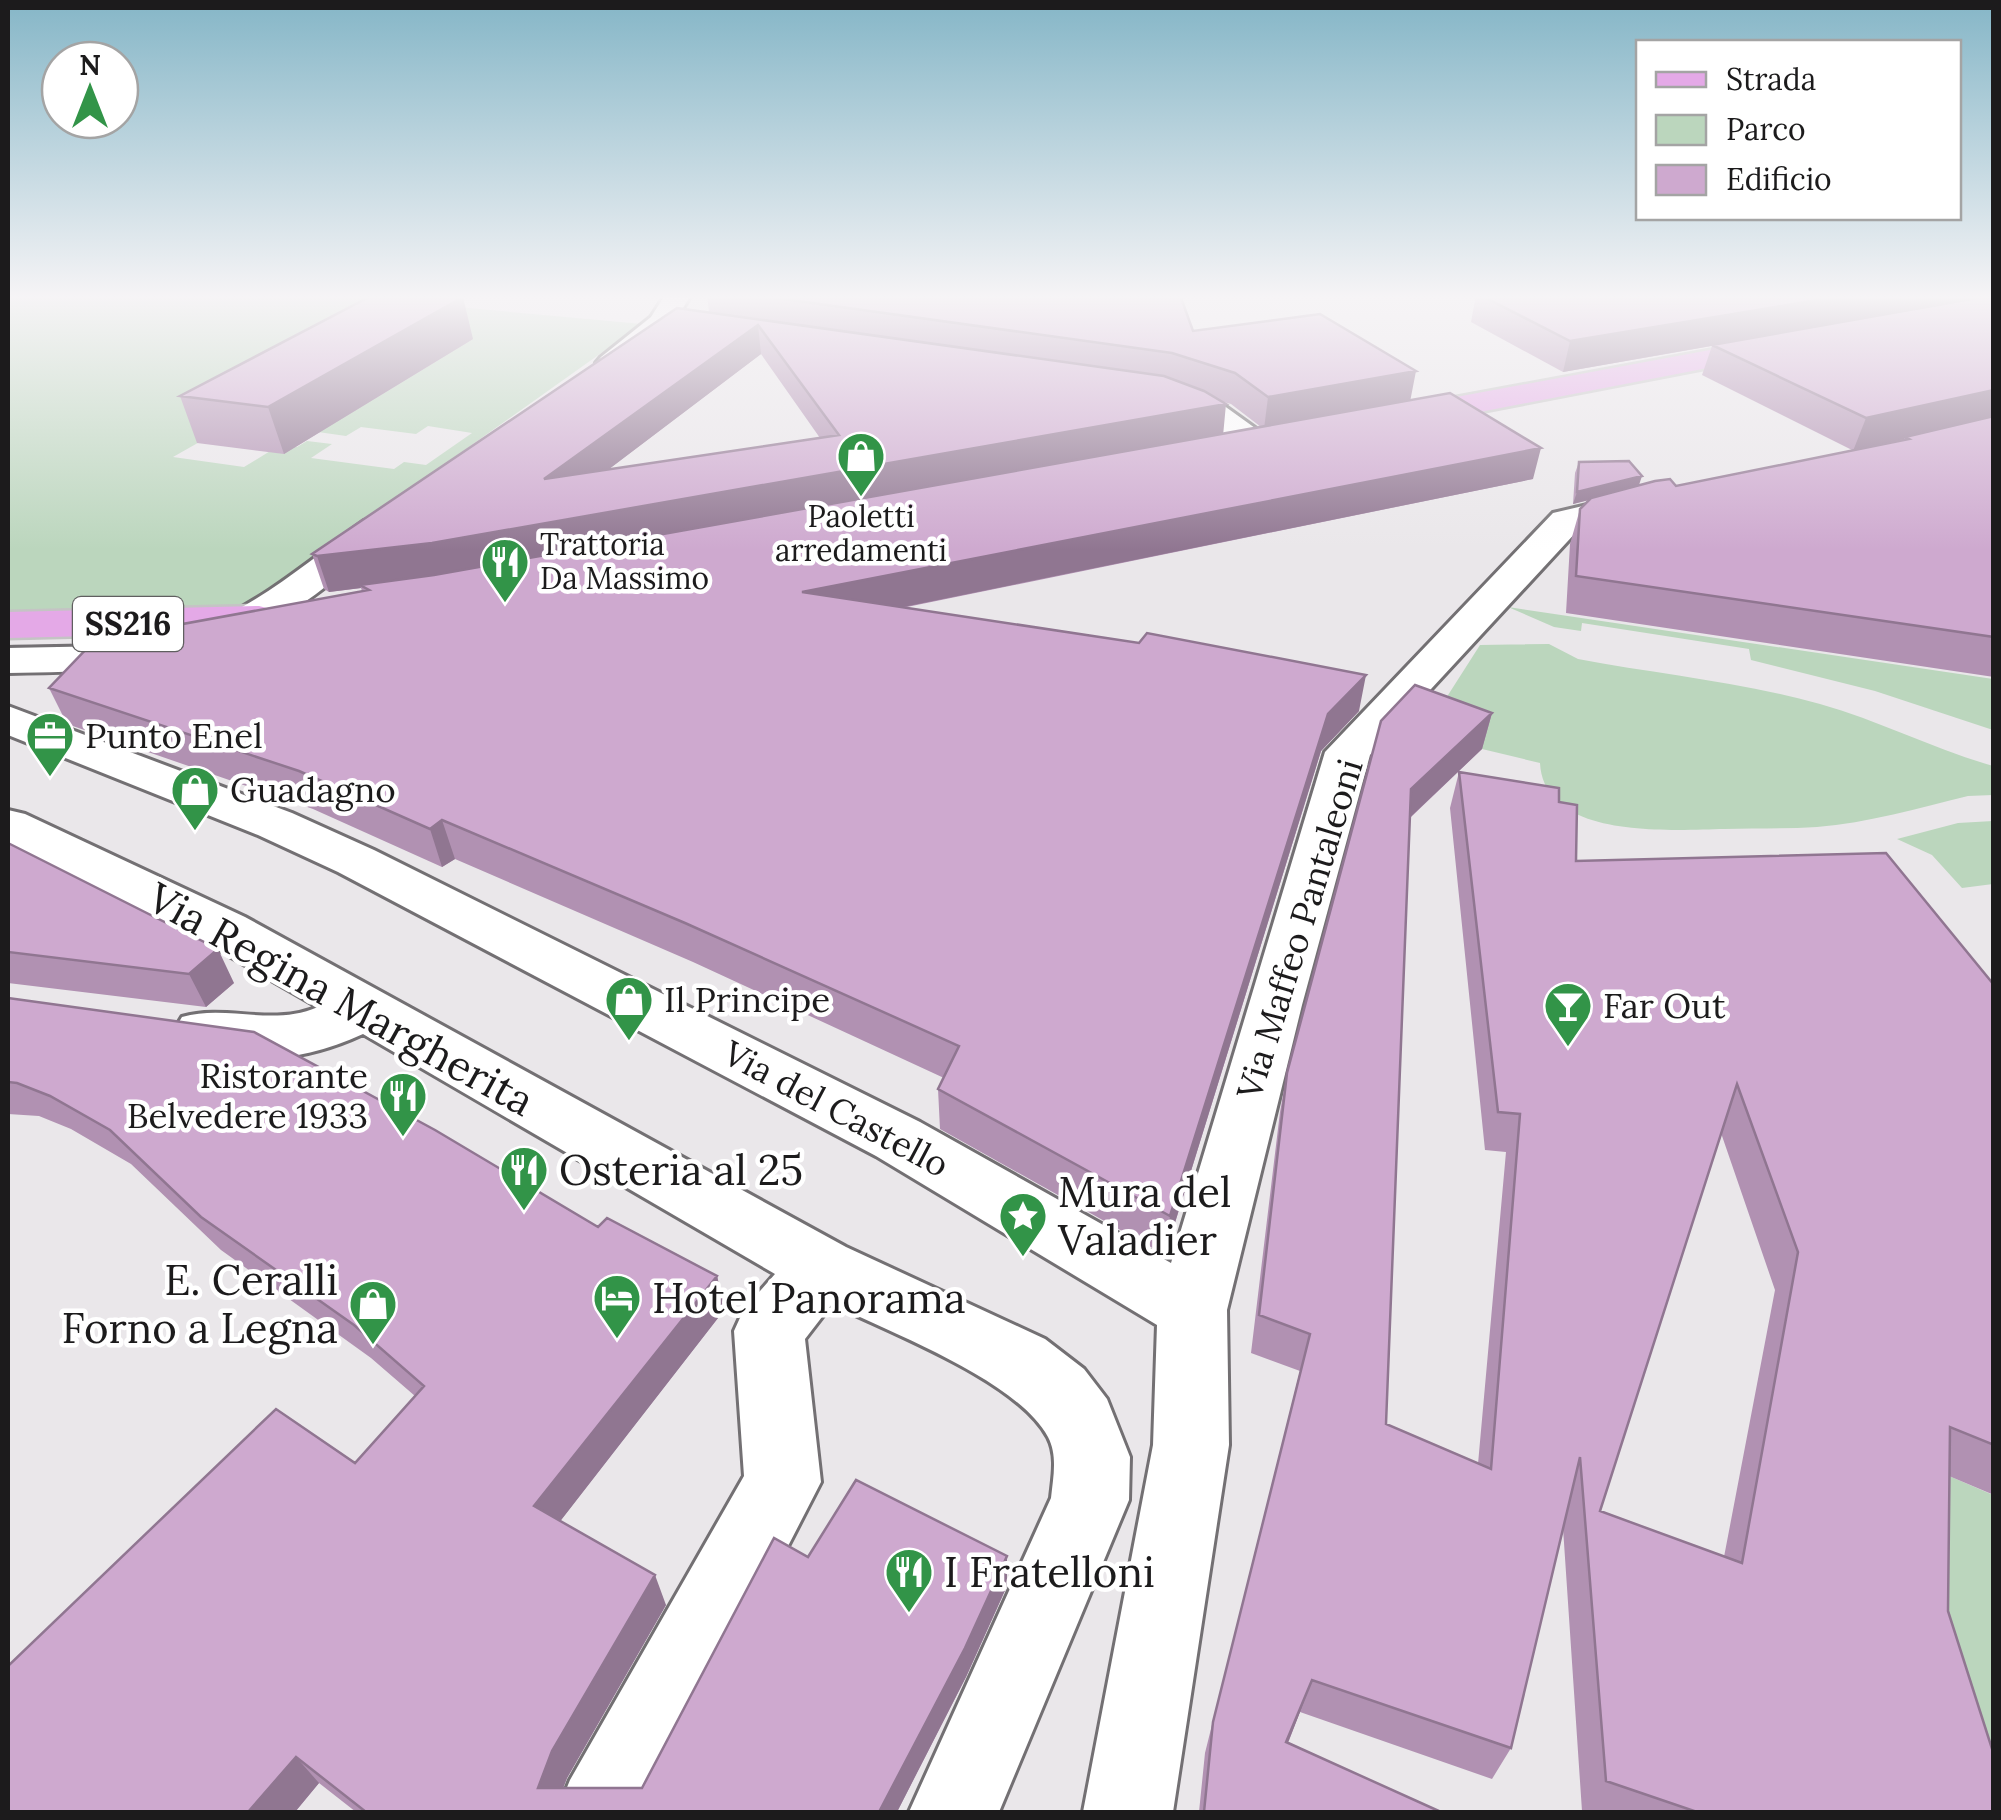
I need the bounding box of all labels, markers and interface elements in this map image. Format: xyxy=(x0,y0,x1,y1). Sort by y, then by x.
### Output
north arrow xyxy=(40,40,140,140)
legend xyxy=(1636,40,1961,220)
text: N xyxy=(79,47,101,83)
text: Strada xyxy=(1726,60,1816,98)
text: Parco xyxy=(1726,110,1806,148)
text: Edificio xyxy=(1726,160,1832,198)
shop icon: Paoletti arredamenti xyxy=(835,430,887,498)
place label: Paoletti arredamenti xyxy=(775,497,947,569)
place label: Trattoria Da Massimo xyxy=(540,525,709,597)
restaurant icon: Trattoria Da Massimo xyxy=(479,536,531,604)
road number: SS216 xyxy=(73,597,183,651)
office icon: Punto Enel xyxy=(24,710,76,778)
place label: Punto Enel xyxy=(85,713,263,758)
street label: Via Maffeo Pantaleoni xyxy=(1226,753,1373,1105)
shop icon: Guadagno xyxy=(169,764,221,832)
place label: Guadagno xyxy=(230,767,396,812)
street label: Via Regina Margherita xyxy=(138,870,544,1128)
shop icon: Il Principe xyxy=(603,974,655,1042)
place label: Il Principe xyxy=(664,977,830,1022)
bar icon: Far Out xyxy=(1542,980,1594,1048)
place label: Far Out xyxy=(1603,983,1726,1028)
street label: Via del Castello xyxy=(715,1030,957,1187)
place label: Ristorante Belvedere 1933 xyxy=(127,1053,368,1138)
restaurant icon: Ristorante Belvedere 1933 xyxy=(377,1070,429,1138)
place label: Osteria al 25 xyxy=(559,1143,803,1197)
restaurant icon: Osteria al 25 xyxy=(498,1144,550,1212)
place label: Mura del Valadier xyxy=(1057,1165,1232,1267)
place icon: Mura del Valadier xyxy=(997,1190,1049,1258)
place label: E. Ceralli Forno a Legna xyxy=(62,1253,338,1355)
place label: Hotel Panorama xyxy=(652,1271,966,1325)
hotel icon: Hotel Panorama xyxy=(591,1272,643,1340)
shop icon: E. Ceralli Forno a Legna xyxy=(347,1278,399,1346)
place label: I Fratelloni xyxy=(944,1545,1155,1599)
restaurant icon: I Fratelloni xyxy=(883,1546,935,1614)

